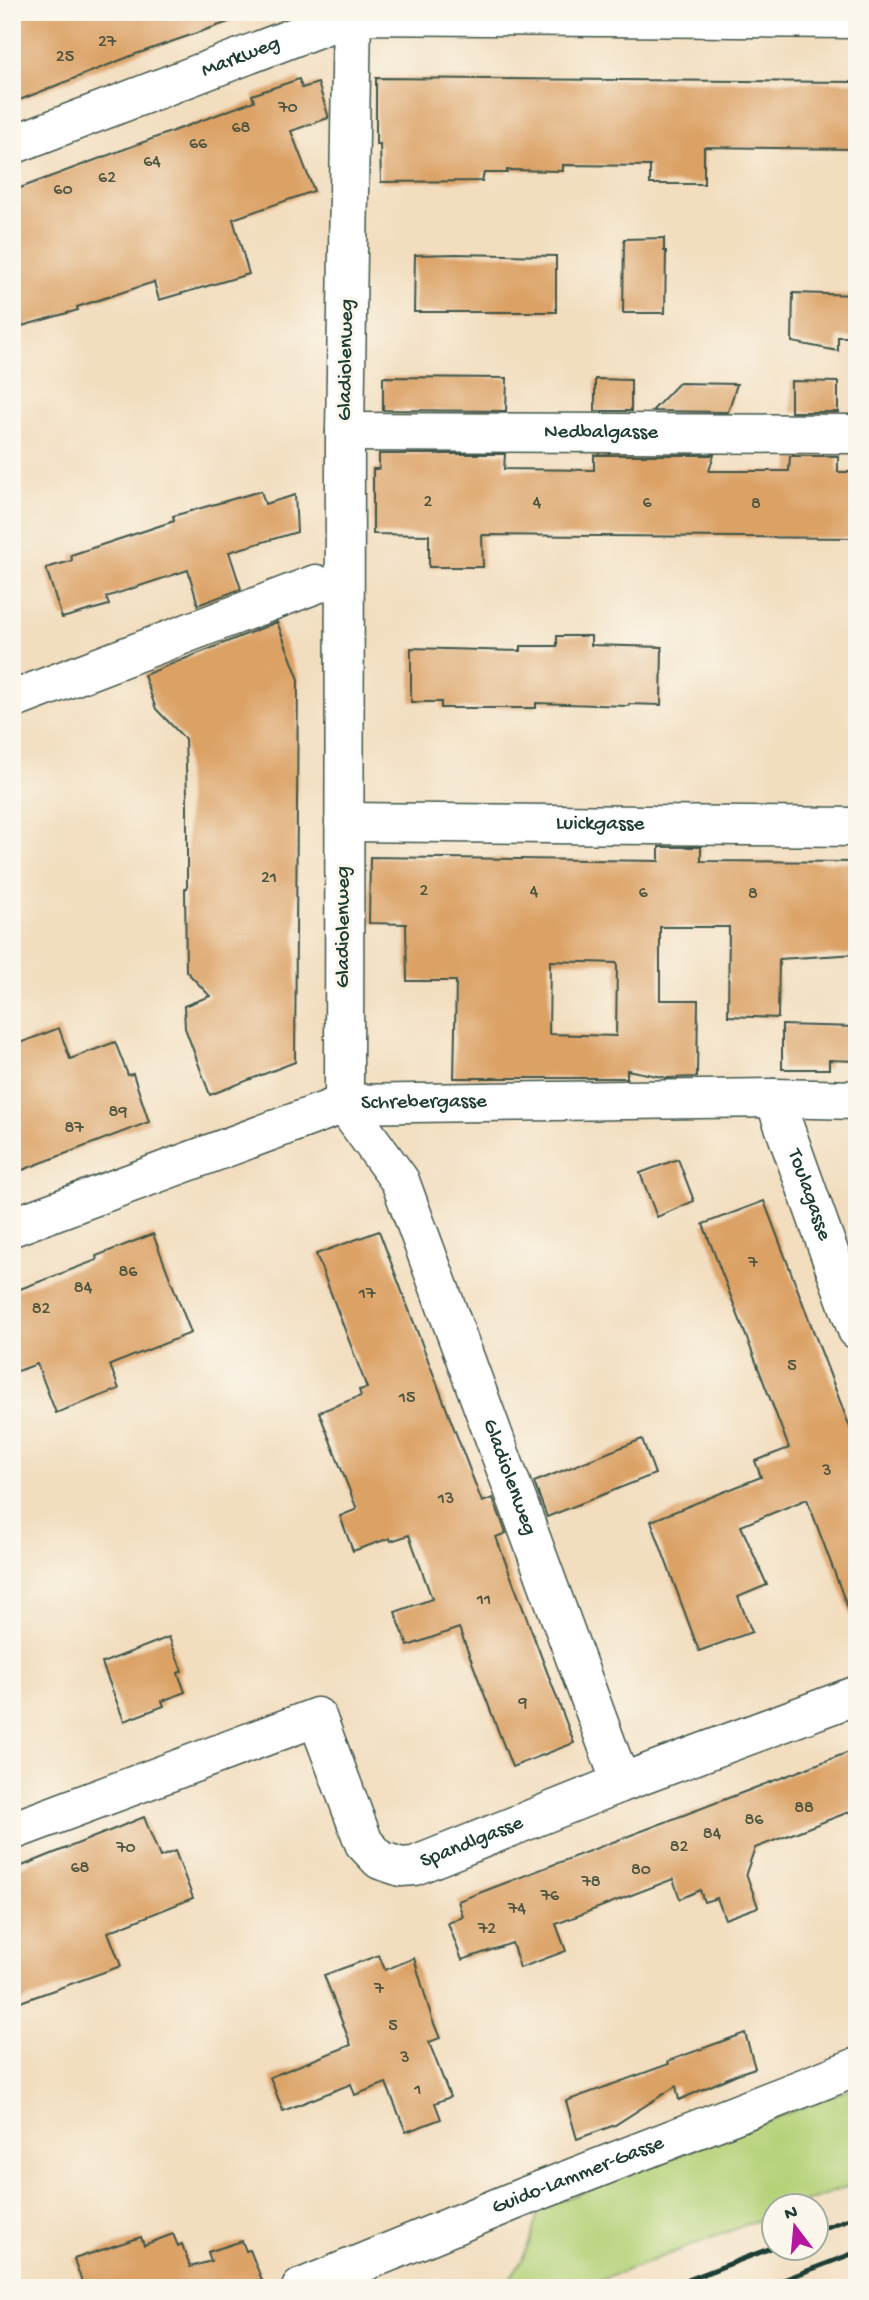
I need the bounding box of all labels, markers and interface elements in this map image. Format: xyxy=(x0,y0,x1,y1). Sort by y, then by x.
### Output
street label: Markweg xyxy=(198,31,284,84)
house number: 27 xyxy=(98,32,117,53)
house number: 25 xyxy=(56,47,74,68)
house number: 70 xyxy=(277,98,298,119)
house number: 68 xyxy=(232,118,251,139)
house number: 66 xyxy=(189,134,208,155)
house number: 64 xyxy=(143,152,161,173)
house number: 62 xyxy=(98,168,116,189)
house number: 60 xyxy=(53,180,73,201)
street label: Gladiolenweg xyxy=(333,299,361,421)
street label: Nedbalgasse xyxy=(544,420,659,446)
house number: 2 xyxy=(424,492,433,513)
house number: 4 xyxy=(533,493,542,514)
house number: 6 xyxy=(642,493,652,514)
house number: 8 xyxy=(751,494,761,515)
street label: Luickgasse xyxy=(556,812,646,837)
street label: Gladiolenweg xyxy=(332,866,357,988)
house number: 21 xyxy=(261,868,277,889)
house number: 2 xyxy=(420,881,429,902)
house number: 4 xyxy=(530,882,539,903)
house number: 6 xyxy=(638,883,648,904)
house number: 8 xyxy=(748,884,758,905)
street label: Schrebergasse xyxy=(361,1089,488,1116)
house number: 89 xyxy=(109,1102,127,1123)
house number: 87 xyxy=(64,1118,84,1139)
street label: Toulagasse xyxy=(781,1145,837,1245)
house number: 7 xyxy=(747,1253,758,1274)
house number: 86 xyxy=(119,1262,138,1283)
house number: 84 xyxy=(74,1278,93,1299)
house number: 17 xyxy=(358,1284,376,1305)
house number: 82 xyxy=(32,1299,51,1320)
house number: 5 xyxy=(787,1356,797,1377)
house number: 15 xyxy=(398,1388,415,1409)
street label: Gladiolenweg xyxy=(476,1416,542,1539)
house number: 3 xyxy=(821,1461,832,1482)
house number: 13 xyxy=(437,1489,454,1510)
house number: 11 xyxy=(476,1590,491,1611)
house number: 9 xyxy=(517,1693,528,1714)
house number: 88 xyxy=(794,1798,814,1819)
house number: 86 xyxy=(745,1810,764,1831)
street label: Spandlgasse xyxy=(417,1811,528,1875)
house number: 84 xyxy=(703,1824,722,1845)
house number: 82 xyxy=(670,1837,689,1858)
house number: 70 xyxy=(115,1838,136,1859)
house number: 68 xyxy=(71,1858,90,1879)
house number: 80 xyxy=(631,1860,651,1881)
house number: 78 xyxy=(580,1872,601,1893)
house number: 76 xyxy=(540,1886,560,1907)
house number: 74 xyxy=(507,1899,526,1920)
house number: 72 xyxy=(477,1919,496,1940)
house number: 7 xyxy=(373,1979,384,2000)
house number: 5 xyxy=(388,2016,398,2037)
house number: 3 xyxy=(399,2048,410,2069)
house number: 1 xyxy=(413,2080,422,2101)
street label: Guido-Lammer-Gasse xyxy=(488,2130,669,2221)
north arrow xyxy=(760,2192,830,2262)
text: N xyxy=(782,2201,800,2227)

